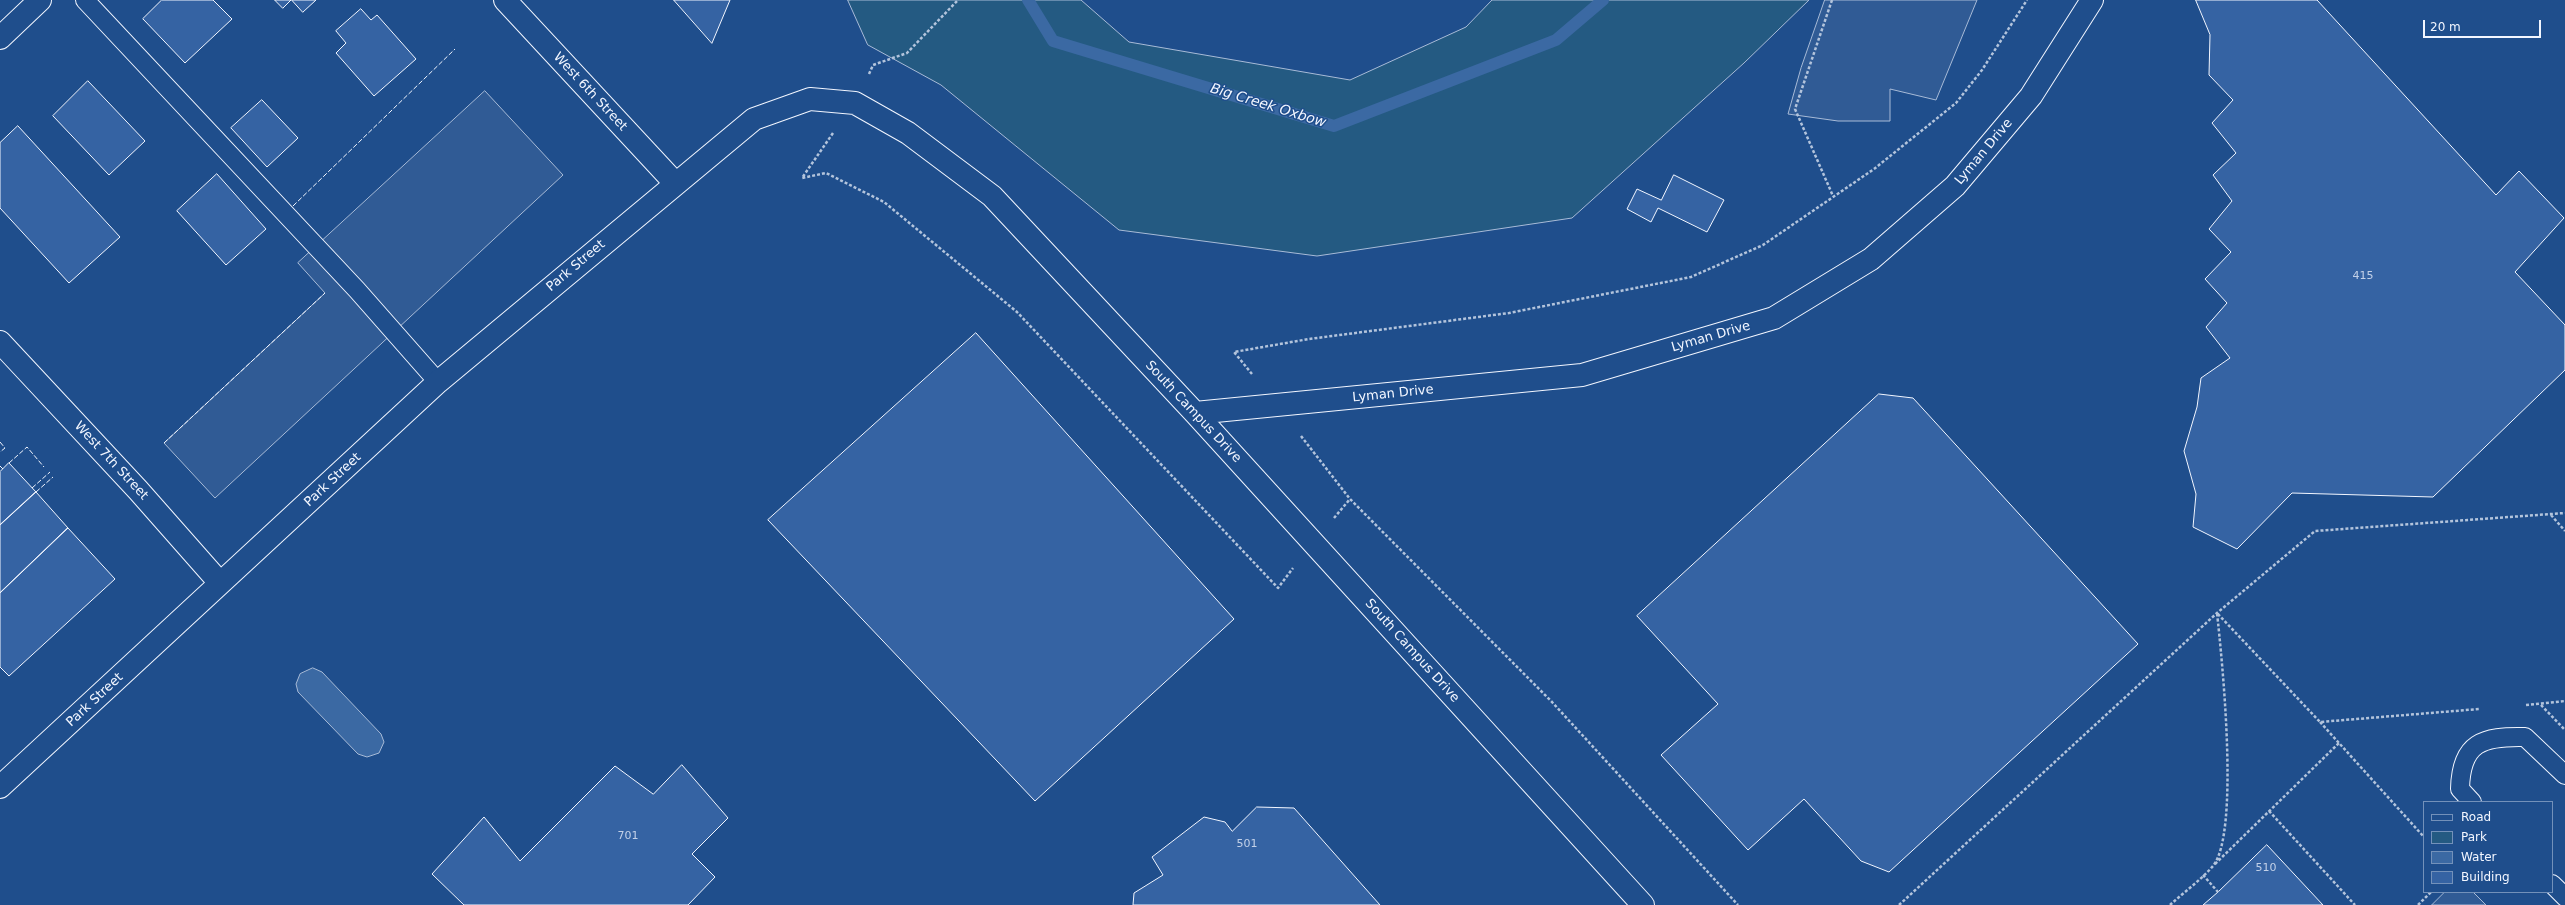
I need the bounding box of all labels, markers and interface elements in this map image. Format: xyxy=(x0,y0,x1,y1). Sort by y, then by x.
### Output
scale bar xyxy=(2425,12,2543,38)
text: 20 m xyxy=(2430,20,2461,34)
street label: West 6th Street xyxy=(550,50,630,134)
water label: Big Creek Oxbow xyxy=(1208,80,1328,132)
street label: Lyman Drive xyxy=(1952,116,2016,188)
street label: Park Street xyxy=(544,237,608,295)
house number: 415 xyxy=(2353,269,2373,283)
street label: Lyman Drive xyxy=(1670,318,1752,356)
street label: South Campus Drive xyxy=(1142,358,1244,466)
street label: Lyman Drive xyxy=(1352,382,1434,406)
street label: West 7th Street xyxy=(71,419,151,503)
street label: Park Street xyxy=(301,450,365,510)
street label: South Campus Drive xyxy=(1361,596,1463,706)
street label: Park Street xyxy=(63,670,127,730)
legend xyxy=(2423,801,2553,893)
text: Road xyxy=(2461,810,2491,824)
house number: 701 xyxy=(618,829,638,843)
text: Park xyxy=(2461,830,2487,844)
house number: 501 xyxy=(1237,837,1257,851)
text: Water xyxy=(2461,850,2496,864)
house number: 510 xyxy=(2256,861,2276,875)
text: Building xyxy=(2461,870,2510,884)

